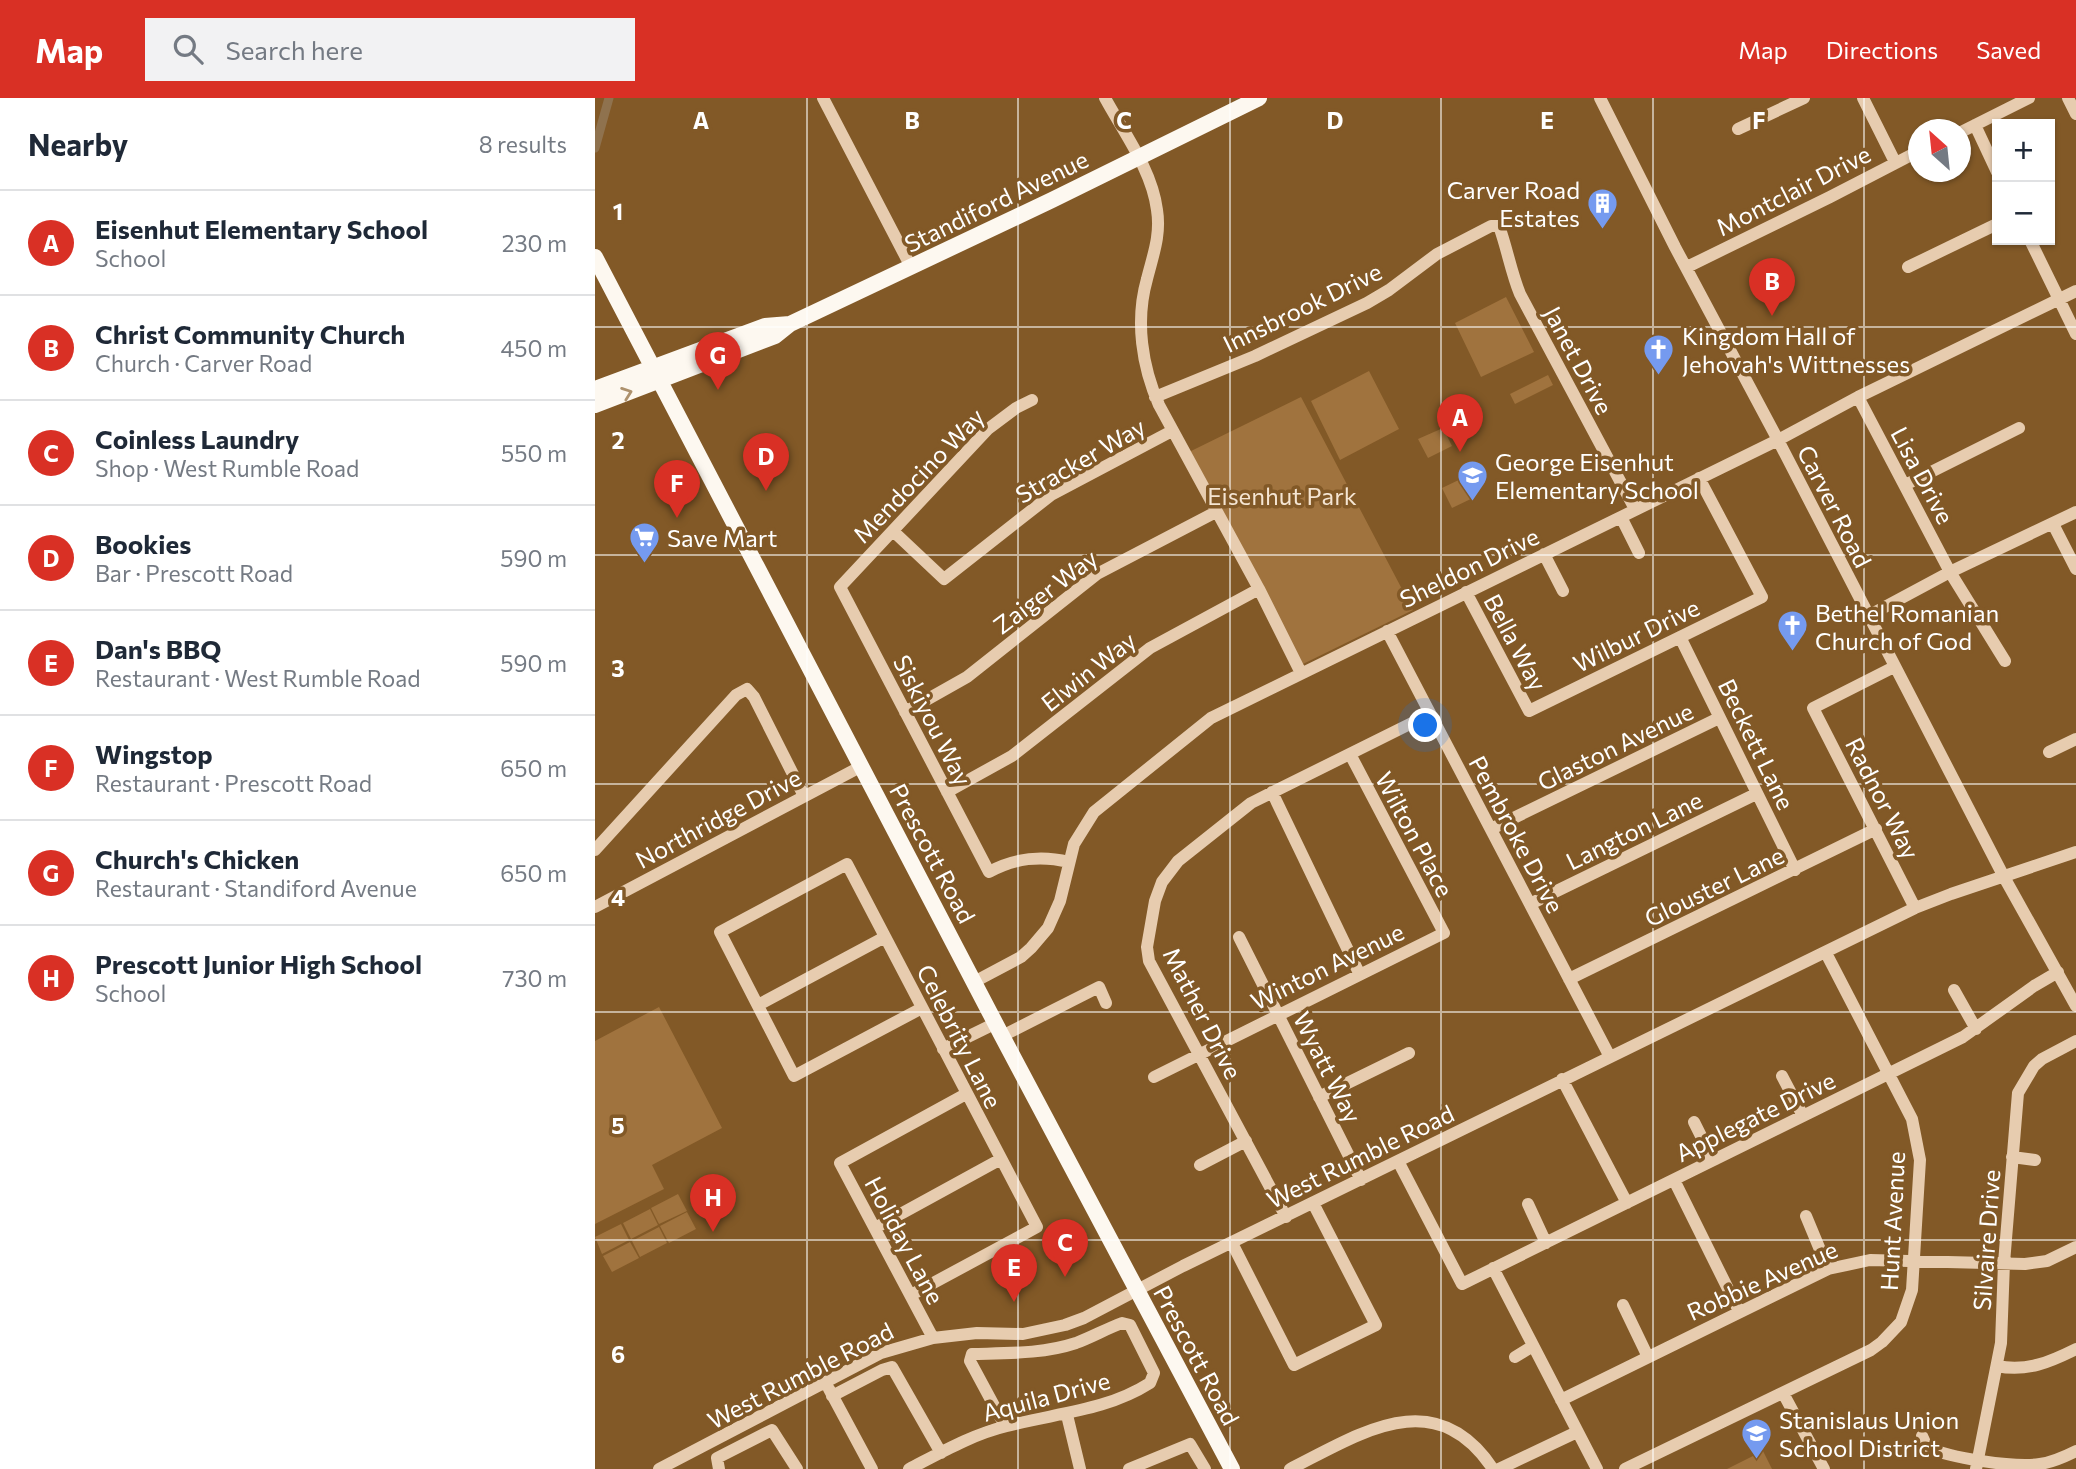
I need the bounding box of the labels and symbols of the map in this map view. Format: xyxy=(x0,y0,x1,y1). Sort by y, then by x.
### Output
text: A xyxy=(693,106,710,134)
text: B xyxy=(904,106,920,134)
text: C xyxy=(1116,106,1132,134)
text: D xyxy=(1327,106,1344,134)
text: E xyxy=(1540,106,1554,134)
text: F xyxy=(1752,106,1766,134)
north arrow xyxy=(1908,119,1971,182)
street label: Montclair Drive xyxy=(1711,139,1875,241)
street label: Standiford Avenue xyxy=(899,144,1093,258)
place label: Carver Road Estates xyxy=(1447,175,1580,232)
building icon: Carver Road Estates xyxy=(1586,186,1620,230)
text: 1 xyxy=(613,197,623,225)
street label: Innsbrook Drive xyxy=(1218,256,1386,358)
pin: B xyxy=(1749,258,1795,316)
street label: Janet Drive xyxy=(1538,301,1620,419)
place label: Kingdom Hall of Jehovah's Wittnesses xyxy=(1682,321,1910,378)
pin: G xyxy=(695,332,741,390)
church icon: Kingdom Hall of Jehovah's Wittnesses xyxy=(1642,332,1676,376)
one-way arrow xyxy=(621,387,633,401)
pin: A xyxy=(1437,394,1483,452)
street label: Mendocino Way xyxy=(846,402,990,548)
street label: Stracker Way xyxy=(1010,411,1150,509)
street label: Lisa Drive xyxy=(1885,421,1961,529)
text: 2 xyxy=(611,426,625,454)
pin: D xyxy=(743,433,789,491)
street label: Carver Road xyxy=(1792,440,1878,572)
place label: George Eisenhut Elementary School xyxy=(1495,447,1699,504)
school or university icon: George Eisenhut Elementary School xyxy=(1455,458,1489,502)
pin: F xyxy=(654,460,700,518)
park label: Eisenhut Park xyxy=(1207,481,1357,510)
supermarket icon: Save Mart xyxy=(627,520,661,564)
street label: Sheldon Drive xyxy=(1395,521,1543,613)
place label: Save Mart xyxy=(667,523,777,552)
street label: Zaiger Way xyxy=(987,543,1103,639)
street label: Bella Way xyxy=(1478,589,1554,695)
street label: Wilbur Drive xyxy=(1568,592,1704,678)
place label: Bethel Romanian Church of God xyxy=(1815,598,1999,655)
church icon: Bethel Romanian Church of God xyxy=(1775,609,1809,653)
street label: Elwin Way xyxy=(1035,625,1141,717)
street label: Siskiyou Way xyxy=(888,650,978,790)
text: 3 xyxy=(611,654,625,682)
street label: Beckett Lane xyxy=(1713,674,1801,814)
street label: Glaston Avenue xyxy=(1532,696,1698,796)
your location xyxy=(1408,708,1442,742)
street label: Radnor Way xyxy=(1840,732,1926,864)
street label: Pembroke Drive xyxy=(1463,751,1571,917)
street label: Northridge Drive xyxy=(630,762,806,874)
street label: Wilton Place xyxy=(1370,767,1460,901)
street label: Prescott Road xyxy=(884,778,982,928)
street label: Langton Lane xyxy=(1561,785,1707,875)
street label: Glouster Lane xyxy=(1640,840,1788,932)
text: 4 xyxy=(611,883,625,911)
street label: Winton Avenue xyxy=(1246,916,1408,1016)
street label: Mather Drive xyxy=(1157,942,1249,1084)
street label: Celebrity Lane xyxy=(911,959,1009,1113)
street label: Wyatt Way xyxy=(1288,1007,1368,1127)
street label: Applegate Drive xyxy=(1670,1065,1840,1167)
street label: West Rumble Road xyxy=(1262,1098,1458,1214)
text: 5 xyxy=(611,1111,625,1139)
street label: Hunt Avenue xyxy=(1874,1151,1910,1291)
street label: Silvaire Drive xyxy=(1967,1168,2005,1312)
street label: Holiday Lane xyxy=(859,1171,951,1309)
pin: H xyxy=(690,1174,736,1232)
pin: C xyxy=(1042,1219,1088,1277)
street label: Robbie Avenue xyxy=(1682,1234,1842,1326)
pin: E xyxy=(991,1244,1037,1302)
street label: Prescott Road xyxy=(1148,1280,1246,1430)
street label: West Rumble Road xyxy=(702,1316,898,1434)
text: 6 xyxy=(611,1340,625,1368)
street label: Aquila Drive xyxy=(979,1365,1113,1427)
place label: Stanislaus Union School District xyxy=(1779,1405,1959,1462)
school or university icon: Stanislaus Union School District xyxy=(1739,1416,1773,1460)

